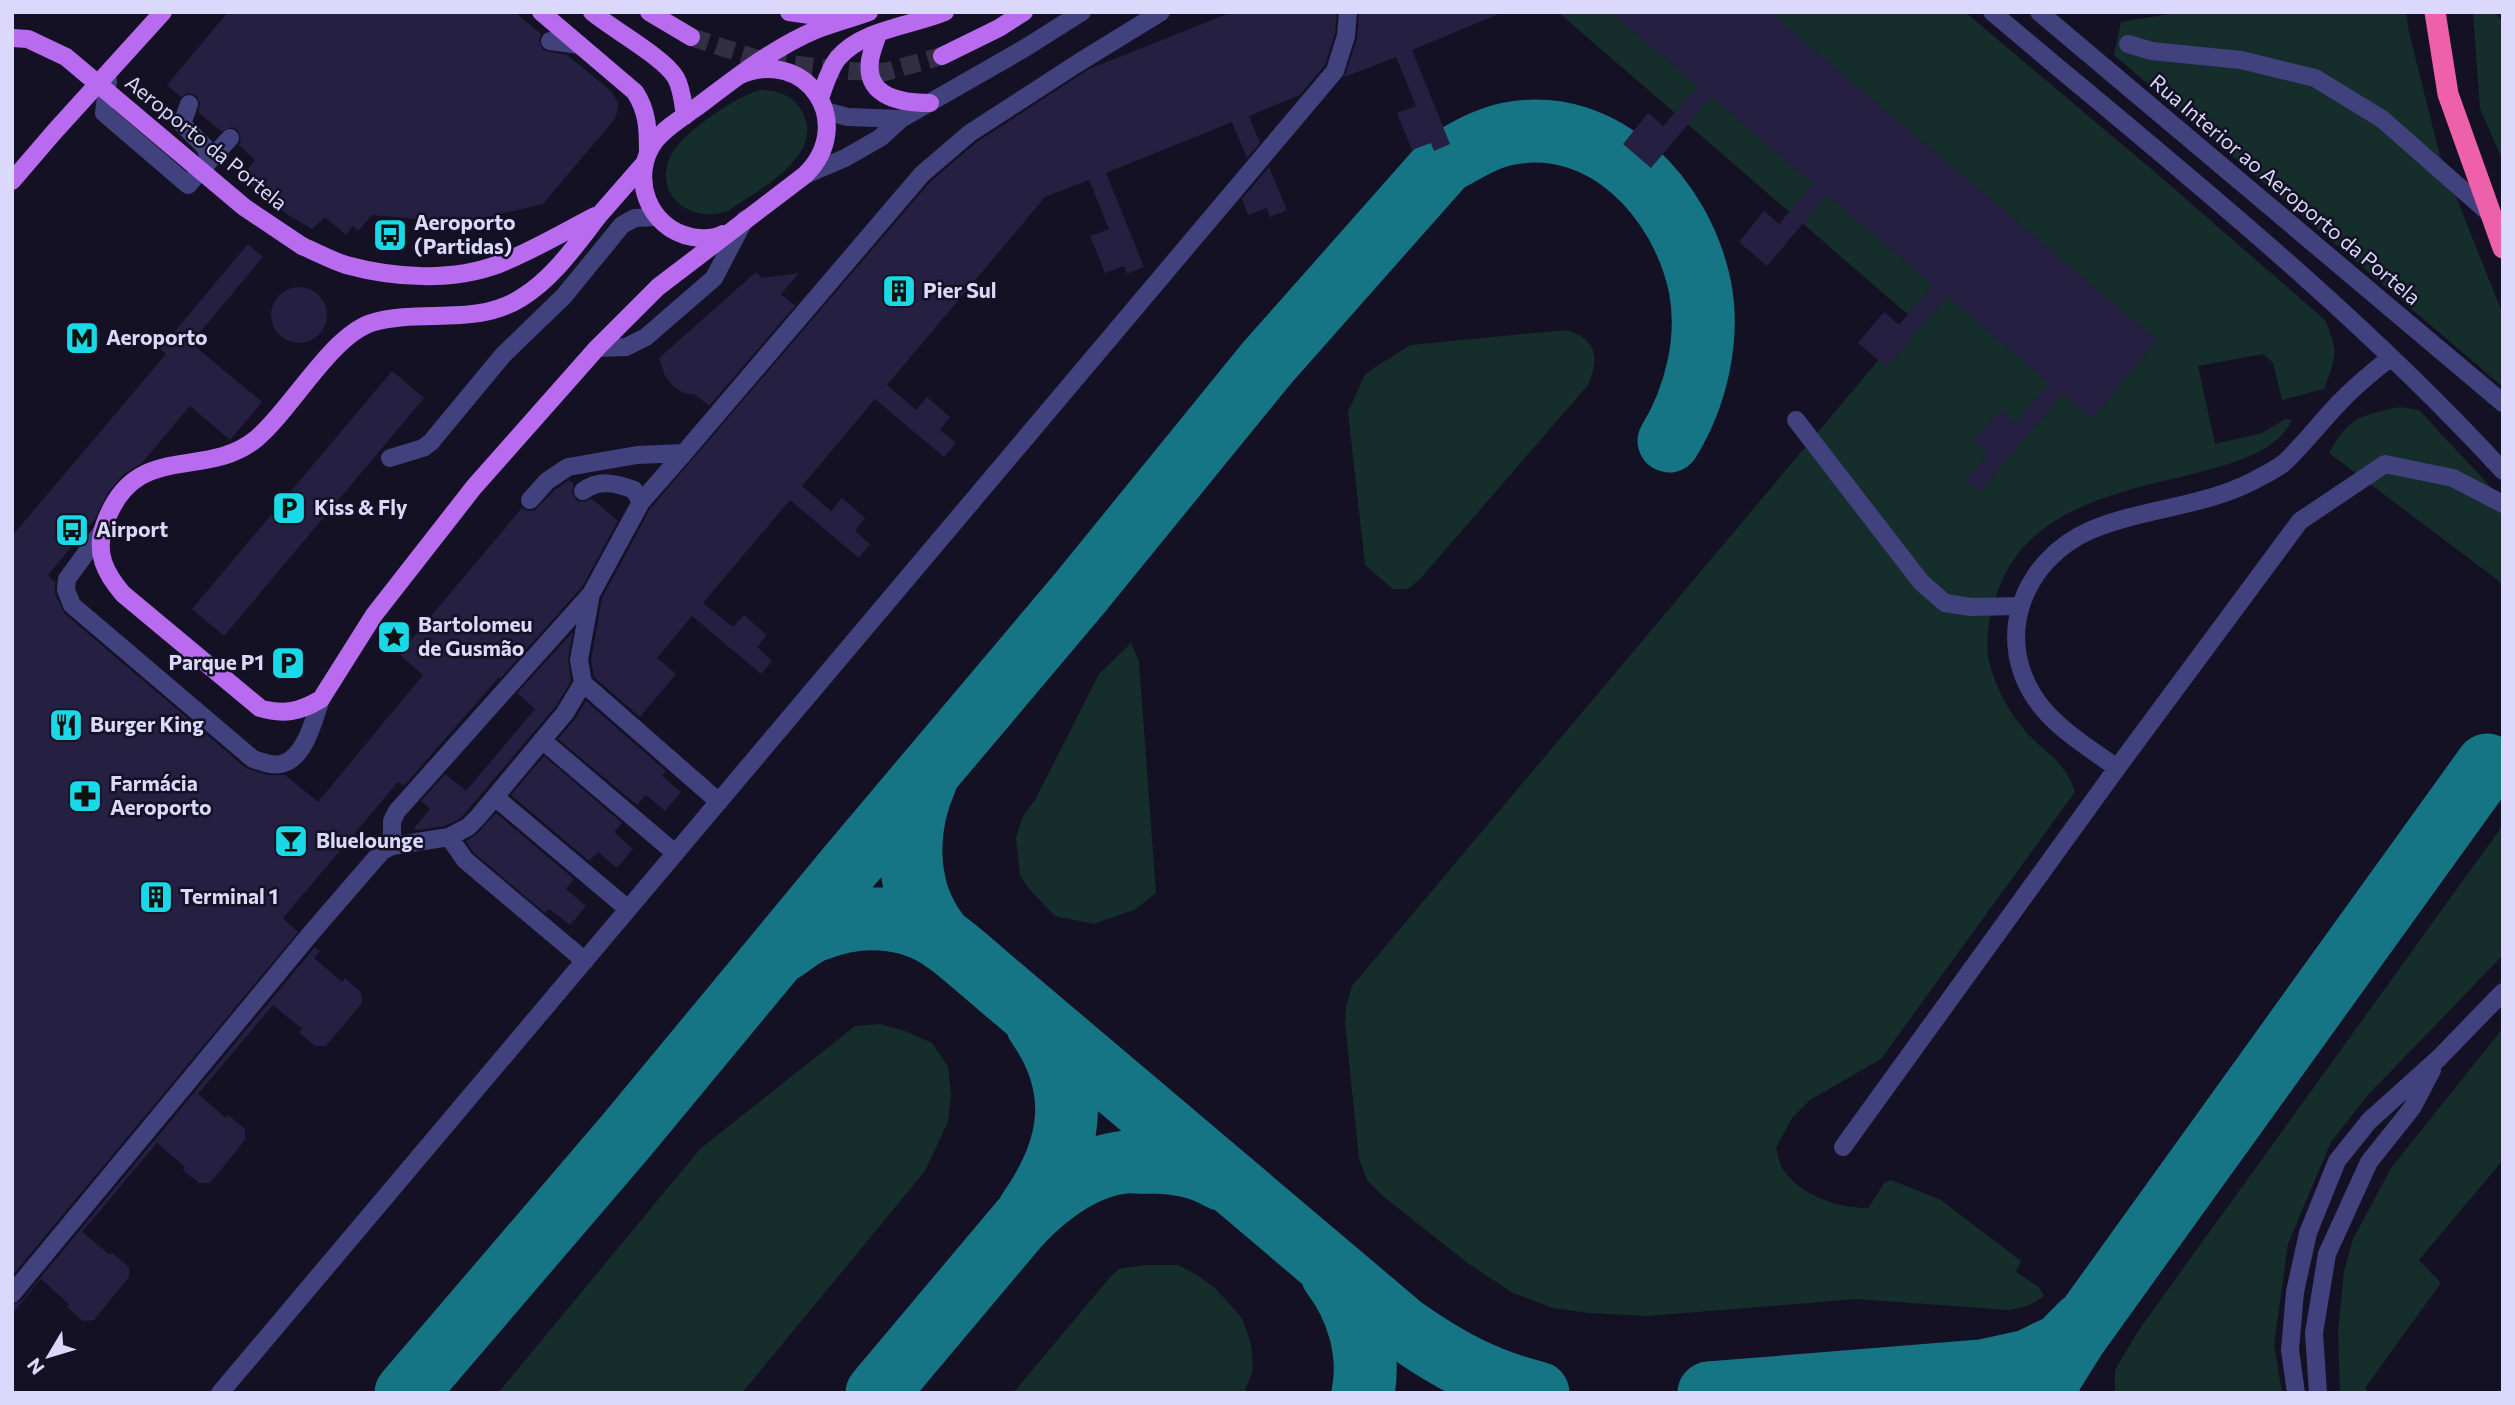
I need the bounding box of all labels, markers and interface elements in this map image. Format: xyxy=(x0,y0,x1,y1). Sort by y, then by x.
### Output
street label: Rua Interior ao Aeroporto da Portela xyxy=(2146,68,2426,309)
street label: Aeroporto da Portela xyxy=(121,69,293,215)
place label: Aeroporto (Partidas) xyxy=(414,209,516,258)
bus stop icon: Aeroporto (Partidas) xyxy=(371,216,409,254)
building icon: Pier Sul xyxy=(880,272,918,310)
place label: Pier Sul xyxy=(923,277,997,302)
metro station icon: Aeroporto xyxy=(63,319,101,357)
place label: Aeroporto xyxy=(106,324,208,349)
parking icon: Kiss & Fly xyxy=(270,489,308,527)
place label: Kiss & Fly xyxy=(314,494,408,519)
bus stop icon: Airport xyxy=(53,511,91,549)
place label: Airport xyxy=(96,516,168,541)
place label: Bartolomeu de Gusmão xyxy=(418,611,533,660)
place icon: Bartolomeu de Gusmão xyxy=(375,618,413,656)
parking icon: Parque P1 xyxy=(269,644,307,682)
place label: Parque P1 xyxy=(168,649,264,674)
restaurant icon: Burger King xyxy=(47,706,85,744)
place label: Burger King xyxy=(90,711,204,736)
place label: Farmácia Aeroporto xyxy=(110,770,212,819)
pharmacy icon: Farmácia Aeroporto xyxy=(66,777,104,815)
bar icon: Bluelounge xyxy=(272,822,310,860)
place label: Bluelounge xyxy=(316,827,423,852)
building icon: Terminal 1 xyxy=(137,878,175,916)
place label: Terminal 1 xyxy=(180,883,278,908)
north arrow xyxy=(14,1321,84,1391)
text: N xyxy=(22,1354,49,1379)

